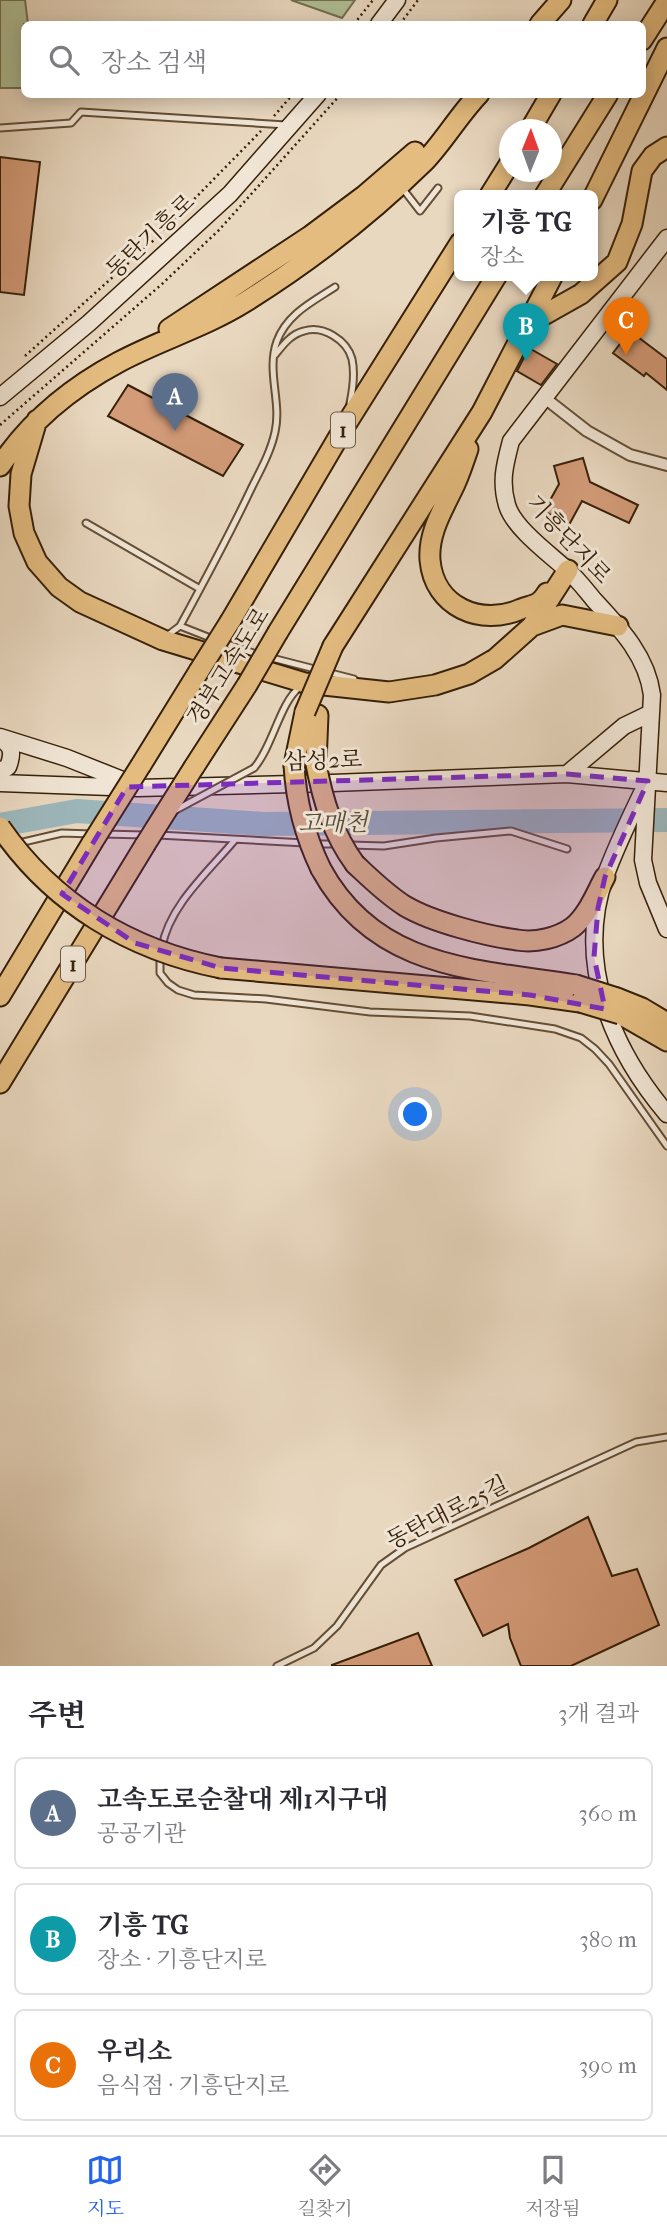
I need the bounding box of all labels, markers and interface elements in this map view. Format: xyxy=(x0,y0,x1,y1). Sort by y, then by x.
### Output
search box xyxy=(21,21,646,98)
icon: search xyxy=(45,41,83,79)
text: 장소 검색 xyxy=(101,47,207,78)
north arrow xyxy=(499,119,562,182)
street label: 동탄기흥로 xyxy=(101,189,200,284)
popup xyxy=(454,190,598,281)
text: 기흥 TG xyxy=(480,207,572,238)
text: 장소 xyxy=(480,243,525,270)
pin: C xyxy=(603,297,649,355)
pin: B xyxy=(503,303,549,361)
pin: A xyxy=(152,373,198,431)
road number: 1 xyxy=(331,412,355,448)
street label: 기흥단지로 xyxy=(521,490,616,589)
street label: 경부고속도로 xyxy=(182,603,275,730)
street label: 삼성2로 xyxy=(283,746,363,775)
water label: 고매천 xyxy=(298,808,370,838)
road number: 1 xyxy=(61,946,85,982)
your location xyxy=(398,1097,432,1131)
street label: 동탄대로25길 xyxy=(382,1470,513,1555)
text: 주변 xyxy=(28,1698,86,1733)
text: 3개 결과 xyxy=(558,1700,639,1727)
text: 고속도로순찰대 제1지구대 xyxy=(97,1784,388,1815)
text: A xyxy=(46,1800,60,1827)
text: 360 m xyxy=(578,1800,637,1827)
text: 공공기관 xyxy=(97,1820,186,1847)
text: 기흥 TG xyxy=(97,1910,189,1941)
text: B xyxy=(46,1926,60,1953)
text: 380 m xyxy=(579,1926,637,1953)
text: 장소 · 기흥단지로 xyxy=(97,1946,267,1973)
text: 우리소 xyxy=(97,2036,172,2067)
text: C xyxy=(45,2052,61,2079)
text: 390 m xyxy=(579,2052,637,2079)
text: 음식점 · 기흥단지로 xyxy=(97,2072,289,2099)
tab: 지도 xyxy=(86,2151,124,2220)
tab: 길찾기 xyxy=(297,2151,352,2220)
tab: 저장됨 xyxy=(525,2151,581,2220)

